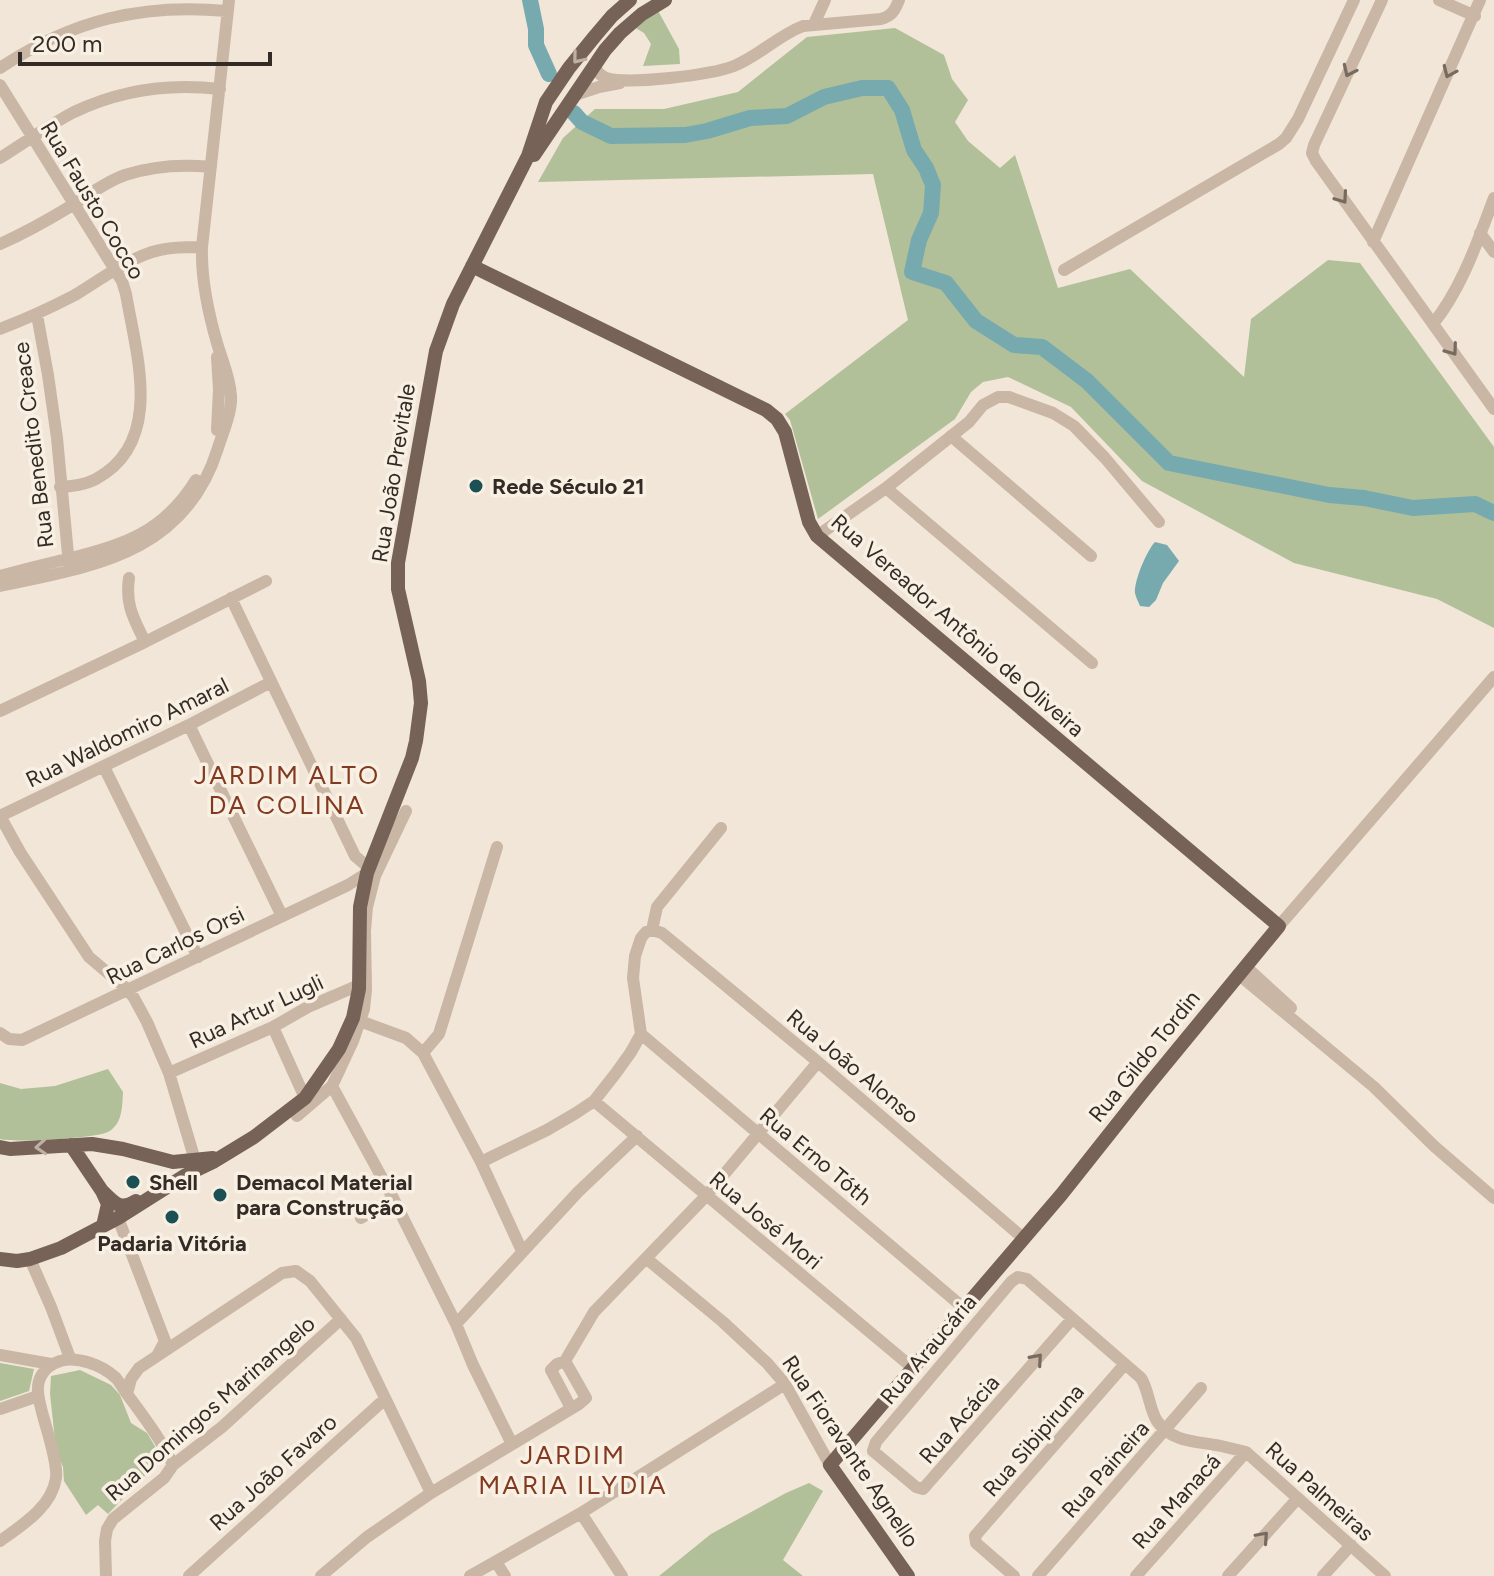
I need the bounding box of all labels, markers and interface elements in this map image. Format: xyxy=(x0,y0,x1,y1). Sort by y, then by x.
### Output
scale bar xyxy=(20,16,270,66)
text: 200 m xyxy=(32,29,103,58)
one-way arrow xyxy=(573,49,588,63)
one-way arrow xyxy=(1343,62,1359,77)
one-way arrow xyxy=(1443,63,1459,78)
street label: Rua Fausto Cocco xyxy=(35,116,150,284)
one-way arrow xyxy=(1332,189,1347,204)
street label: Rua Benedito Creace xyxy=(7,340,60,549)
one-way arrow xyxy=(1442,342,1457,356)
street label: Rua João Previtale xyxy=(366,382,421,565)
place label: Rede Século 21 xyxy=(492,473,644,500)
marker: Rede Século 21 xyxy=(467,477,485,495)
street label: Rua Vereador Antônio de Oliveira xyxy=(826,508,1090,743)
street label: Rua Waldomiro Amaral xyxy=(21,672,233,793)
district label: JARDIM ALTO DA COLINA xyxy=(194,759,380,821)
street label: Rua Carlos Orsi xyxy=(102,900,249,991)
street label: Rua Artur Lugli xyxy=(185,969,328,1054)
street label: Rua Gildo Tordin xyxy=(1083,985,1206,1128)
street label: Rua João Alonso xyxy=(781,1003,924,1129)
street label: Rua Erno Tóth xyxy=(754,1102,877,1211)
one-way arrow xyxy=(34,1138,47,1155)
street label: Rua José Mori xyxy=(704,1166,827,1275)
place label: Shell xyxy=(149,1169,198,1196)
place label: Demacol Material para Construção xyxy=(236,1169,413,1221)
marker: Shell xyxy=(124,1173,142,1191)
marker: Demacol Material para Construção xyxy=(211,1186,229,1204)
marker: Padaria Vitória xyxy=(163,1208,181,1226)
place label: Padaria Vitória xyxy=(97,1230,247,1257)
street label: Rua Araucária xyxy=(875,1289,982,1410)
street label: Rua Domingos Marinangelo xyxy=(100,1310,321,1507)
street label: Rua Fioravante Agnello xyxy=(776,1350,925,1552)
one-way arrow xyxy=(1027,1354,1042,1369)
street label: Rua Acácia xyxy=(914,1369,1005,1469)
street label: Rua Sibipiruna xyxy=(977,1378,1090,1502)
street label: Rua João Favaro xyxy=(204,1408,342,1536)
street label: Rua Paineira xyxy=(1056,1415,1155,1523)
street label: Rua Palmeiras xyxy=(1260,1436,1379,1547)
district label: JARDIM MARIA ILYDIA xyxy=(478,1439,668,1501)
street label: Rua Manacá xyxy=(1126,1448,1226,1555)
one-way arrow xyxy=(1253,1531,1268,1546)

